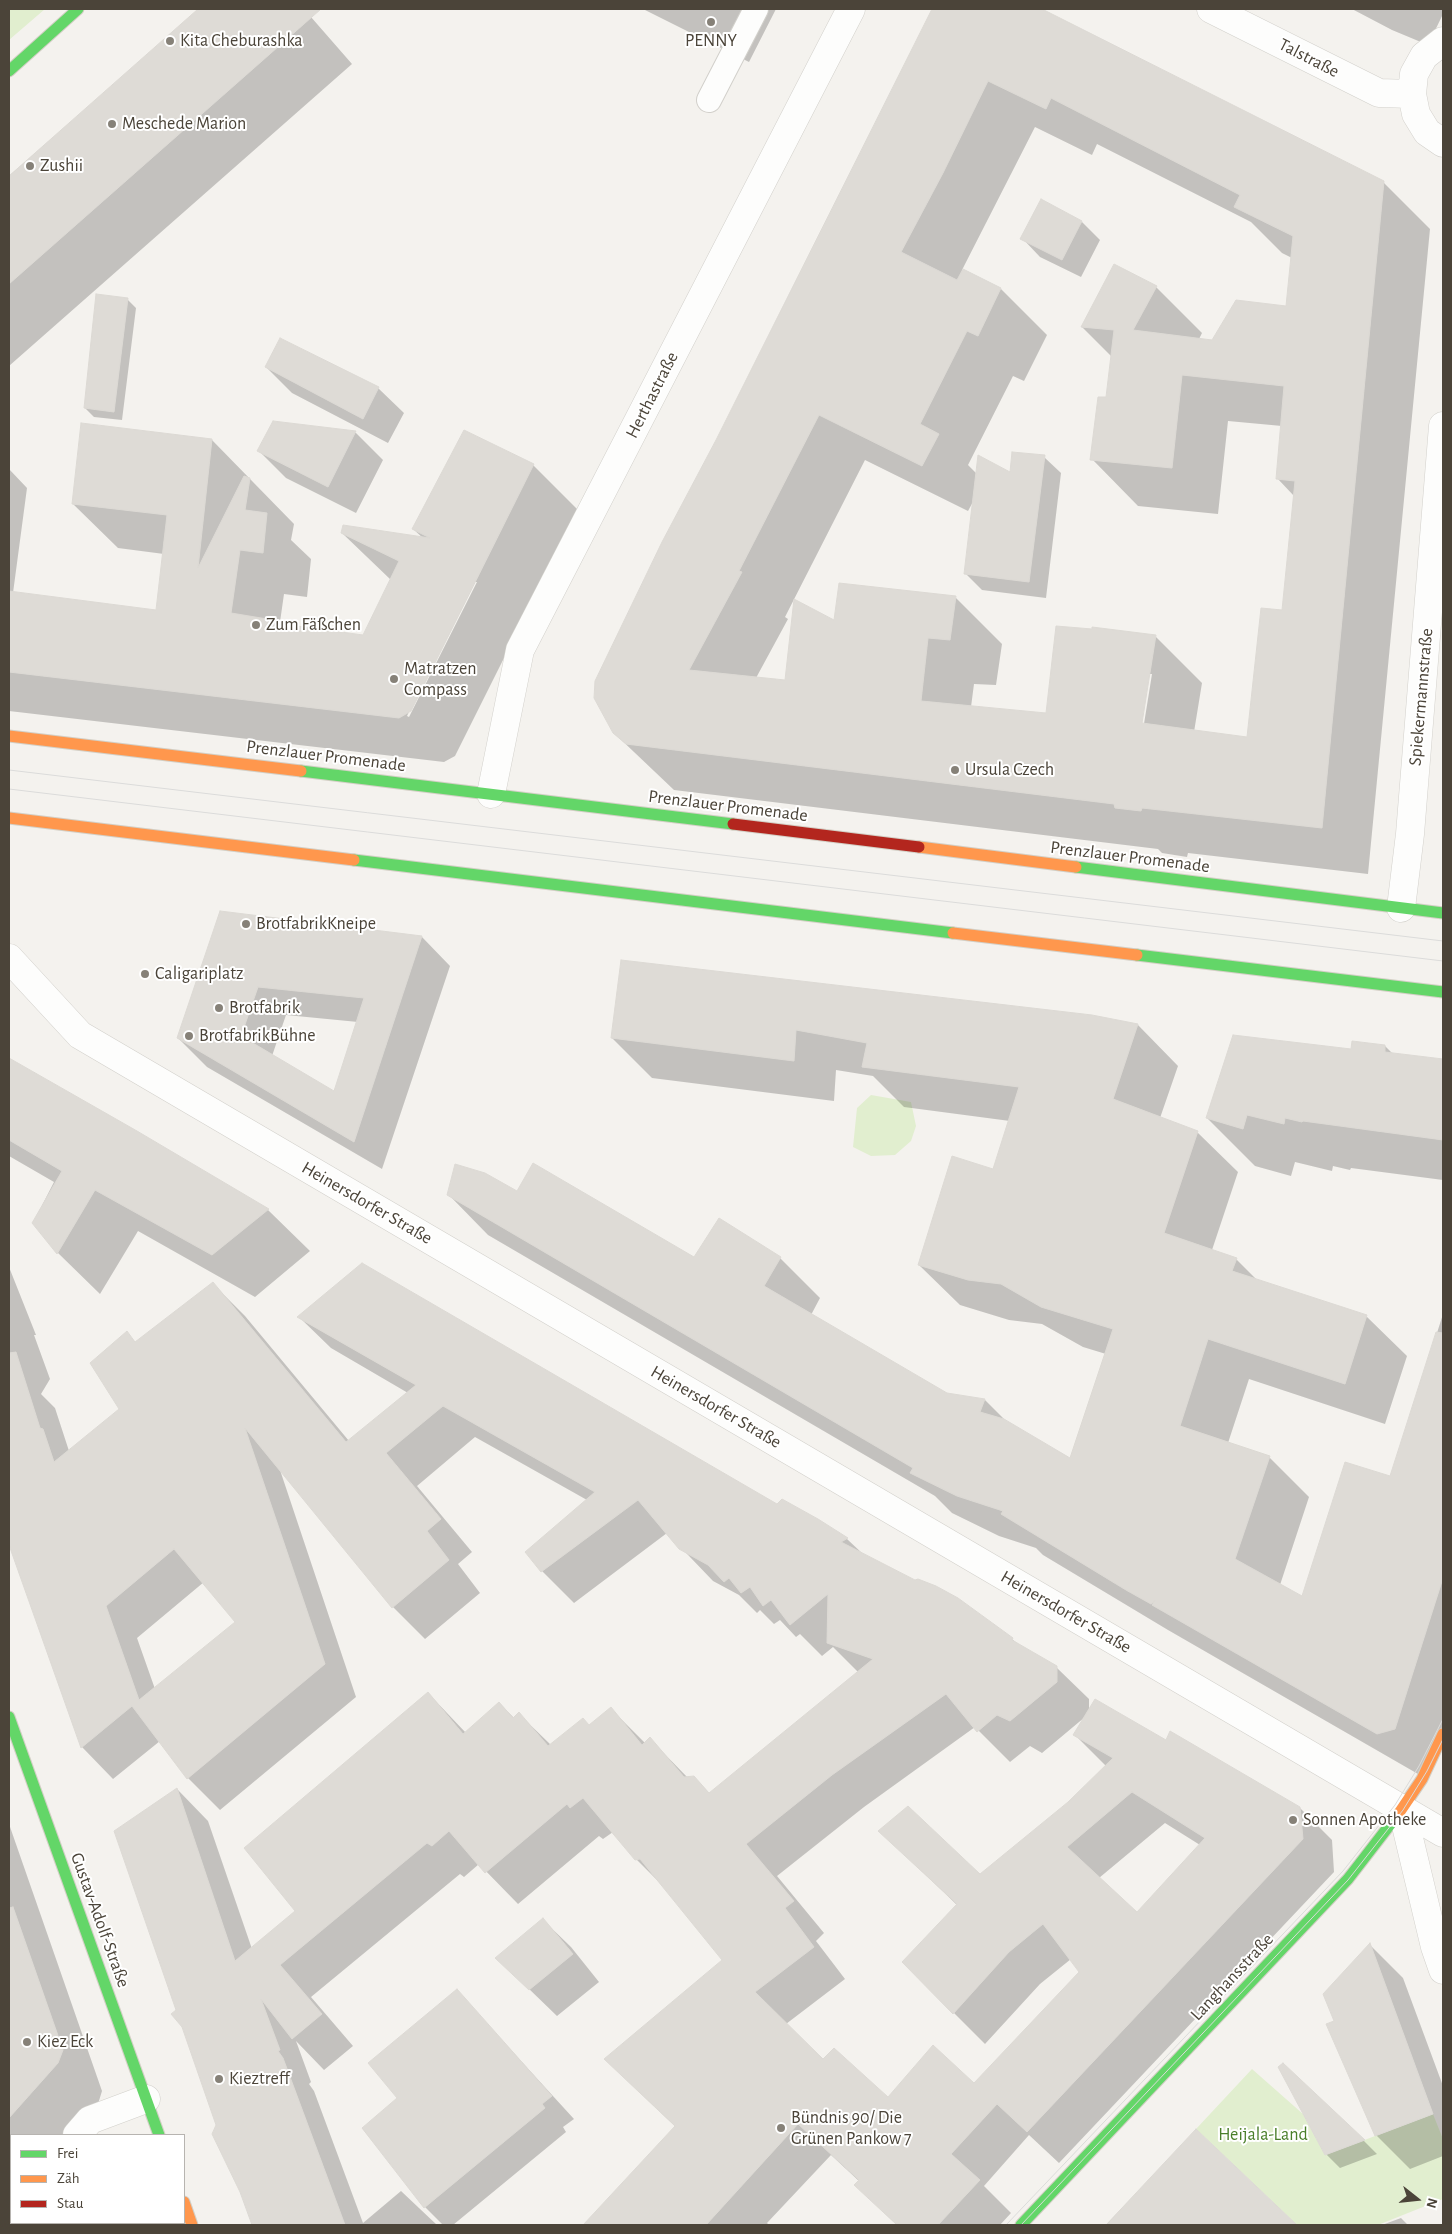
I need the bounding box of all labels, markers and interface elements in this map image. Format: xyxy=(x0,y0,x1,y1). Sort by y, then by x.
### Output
marker: PENNY xyxy=(705,16,717,28)
place label: Kita Cheburashka xyxy=(180,30,303,52)
place label: PENNY xyxy=(685,30,737,52)
street label: Talstraße xyxy=(1275,34,1343,82)
marker: Kita Cheburashka xyxy=(164,35,176,47)
place label: Meschede Marion xyxy=(122,113,246,135)
marker: Meschede Marion xyxy=(106,118,118,130)
place label: Zushii xyxy=(40,155,83,177)
marker: Zushii xyxy=(24,160,36,172)
street label: Herthastraße xyxy=(621,348,683,442)
place label: Zum Fäßchen xyxy=(266,614,361,636)
marker: Zum Fäßchen xyxy=(250,619,262,631)
street label: Spiekermannstraße xyxy=(1404,627,1438,767)
place label: Matratzen Compass xyxy=(404,658,477,701)
marker: Matratzen Compass xyxy=(388,673,400,685)
street label: Prenzlauer Promenade xyxy=(245,736,407,776)
place label: Ursula Czech xyxy=(965,759,1054,781)
marker: Ursula Czech xyxy=(949,764,961,776)
street label: Prenzlauer Promenade xyxy=(647,786,809,826)
street label: Prenzlauer Promenade xyxy=(1049,837,1211,877)
place label: BrotfabrikKneipe xyxy=(256,913,376,935)
marker: BrotfabrikKneipe xyxy=(240,918,252,930)
place label: Caligariplatz xyxy=(155,963,243,985)
marker: Caligariplatz xyxy=(139,968,151,980)
place label: Brotfabrik xyxy=(229,997,300,1019)
marker: Brotfabrik xyxy=(213,1002,225,1014)
place label: BrotfabrikBühne xyxy=(199,1025,316,1047)
marker: BrotfabrikBühne xyxy=(183,1030,195,1042)
street label: Heinersdorfer Straße xyxy=(298,1157,436,1249)
street label: Heinersdorfer Straße xyxy=(647,1361,785,1453)
street label: Heinersdorfer Straße xyxy=(997,1566,1135,1658)
place label: Sonnen Apotheke xyxy=(1303,1809,1426,1831)
marker: Sonnen Apotheke xyxy=(1287,1814,1299,1826)
street label: Gustav-Adolf-Straße xyxy=(66,1850,134,1990)
street label: Langhansstraße xyxy=(1186,1929,1278,2025)
place label: Kiez Eck xyxy=(37,2031,93,2053)
marker: Kiez Eck xyxy=(21,2036,33,2048)
place label: Kieztreff xyxy=(229,2068,290,2090)
marker: Kieztreff xyxy=(213,2073,225,2085)
place label: Bündnis 90/ Die Grünen Pankow 7 xyxy=(791,2107,912,2150)
marker: Bündnis 90/ Die Grünen Pankow 7 xyxy=(775,2122,787,2134)
park label: Heijala-Land xyxy=(1218,2124,1308,2146)
legend xyxy=(10,2134,185,2224)
text: Frei xyxy=(57,2146,78,2161)
text: Zäh xyxy=(57,2171,80,2186)
north arrow xyxy=(1392,2174,1442,2224)
text: Stau xyxy=(57,2196,83,2211)
text: N xyxy=(1423,2197,1439,2210)

